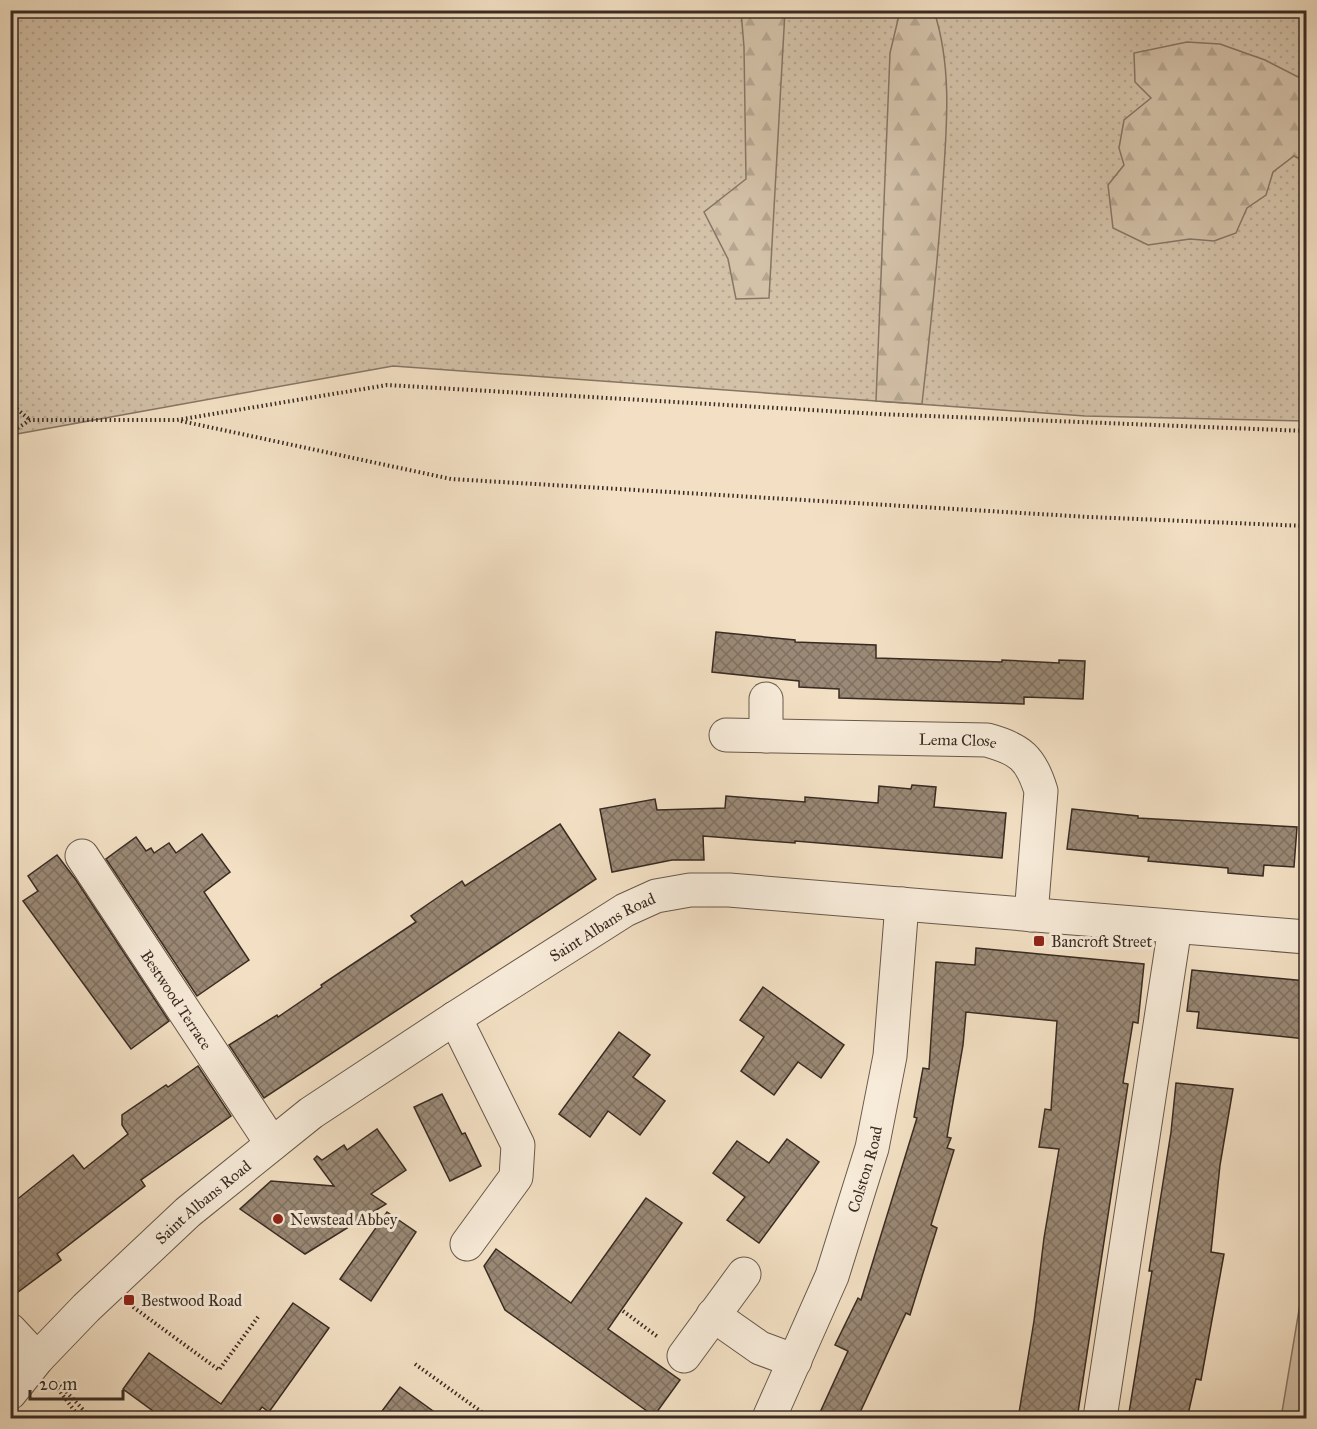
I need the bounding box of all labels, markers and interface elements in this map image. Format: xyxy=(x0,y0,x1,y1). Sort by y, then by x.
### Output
street label: Lema Close xyxy=(919,729,1000,752)
street label: Saint Albans Road xyxy=(546,888,658,965)
place label: Bancroft Street xyxy=(1051,932,1152,951)
marker: Bancroft Street xyxy=(1032,934,1046,948)
street label: Bestwood Terrace xyxy=(137,946,217,1053)
street label: Colston Road xyxy=(843,1124,886,1215)
street label: Saint Albans Road xyxy=(151,1156,254,1248)
place label: Newstead Abbey xyxy=(290,1210,398,1229)
marker: Newstead Abbey xyxy=(271,1212,285,1226)
place label: Bestwood Road xyxy=(141,1291,242,1310)
marker: Bestwood Road xyxy=(122,1293,136,1307)
scale bar xyxy=(30,1363,123,1401)
text: 20 m xyxy=(39,1373,77,1395)

